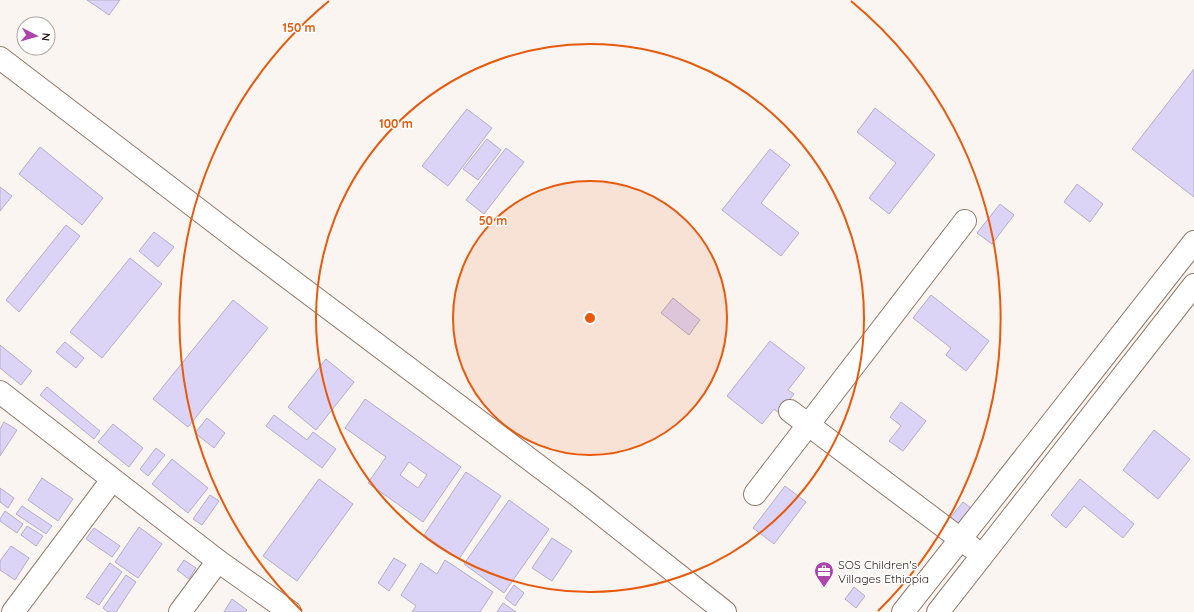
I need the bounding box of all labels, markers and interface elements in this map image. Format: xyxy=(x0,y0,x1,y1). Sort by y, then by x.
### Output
north arrow xyxy=(16,16,56,56)
text: 150 m xyxy=(282,20,316,35)
text: N xyxy=(39,32,53,42)
text: 100 m xyxy=(379,116,413,131)
text: 50 m xyxy=(479,213,507,228)
centre of rings xyxy=(583,311,597,325)
place label: SOS Children's Villages Ethiopia xyxy=(838,557,929,586)
office icon: SOS Children's Villages Ethiopia xyxy=(813,560,835,588)

